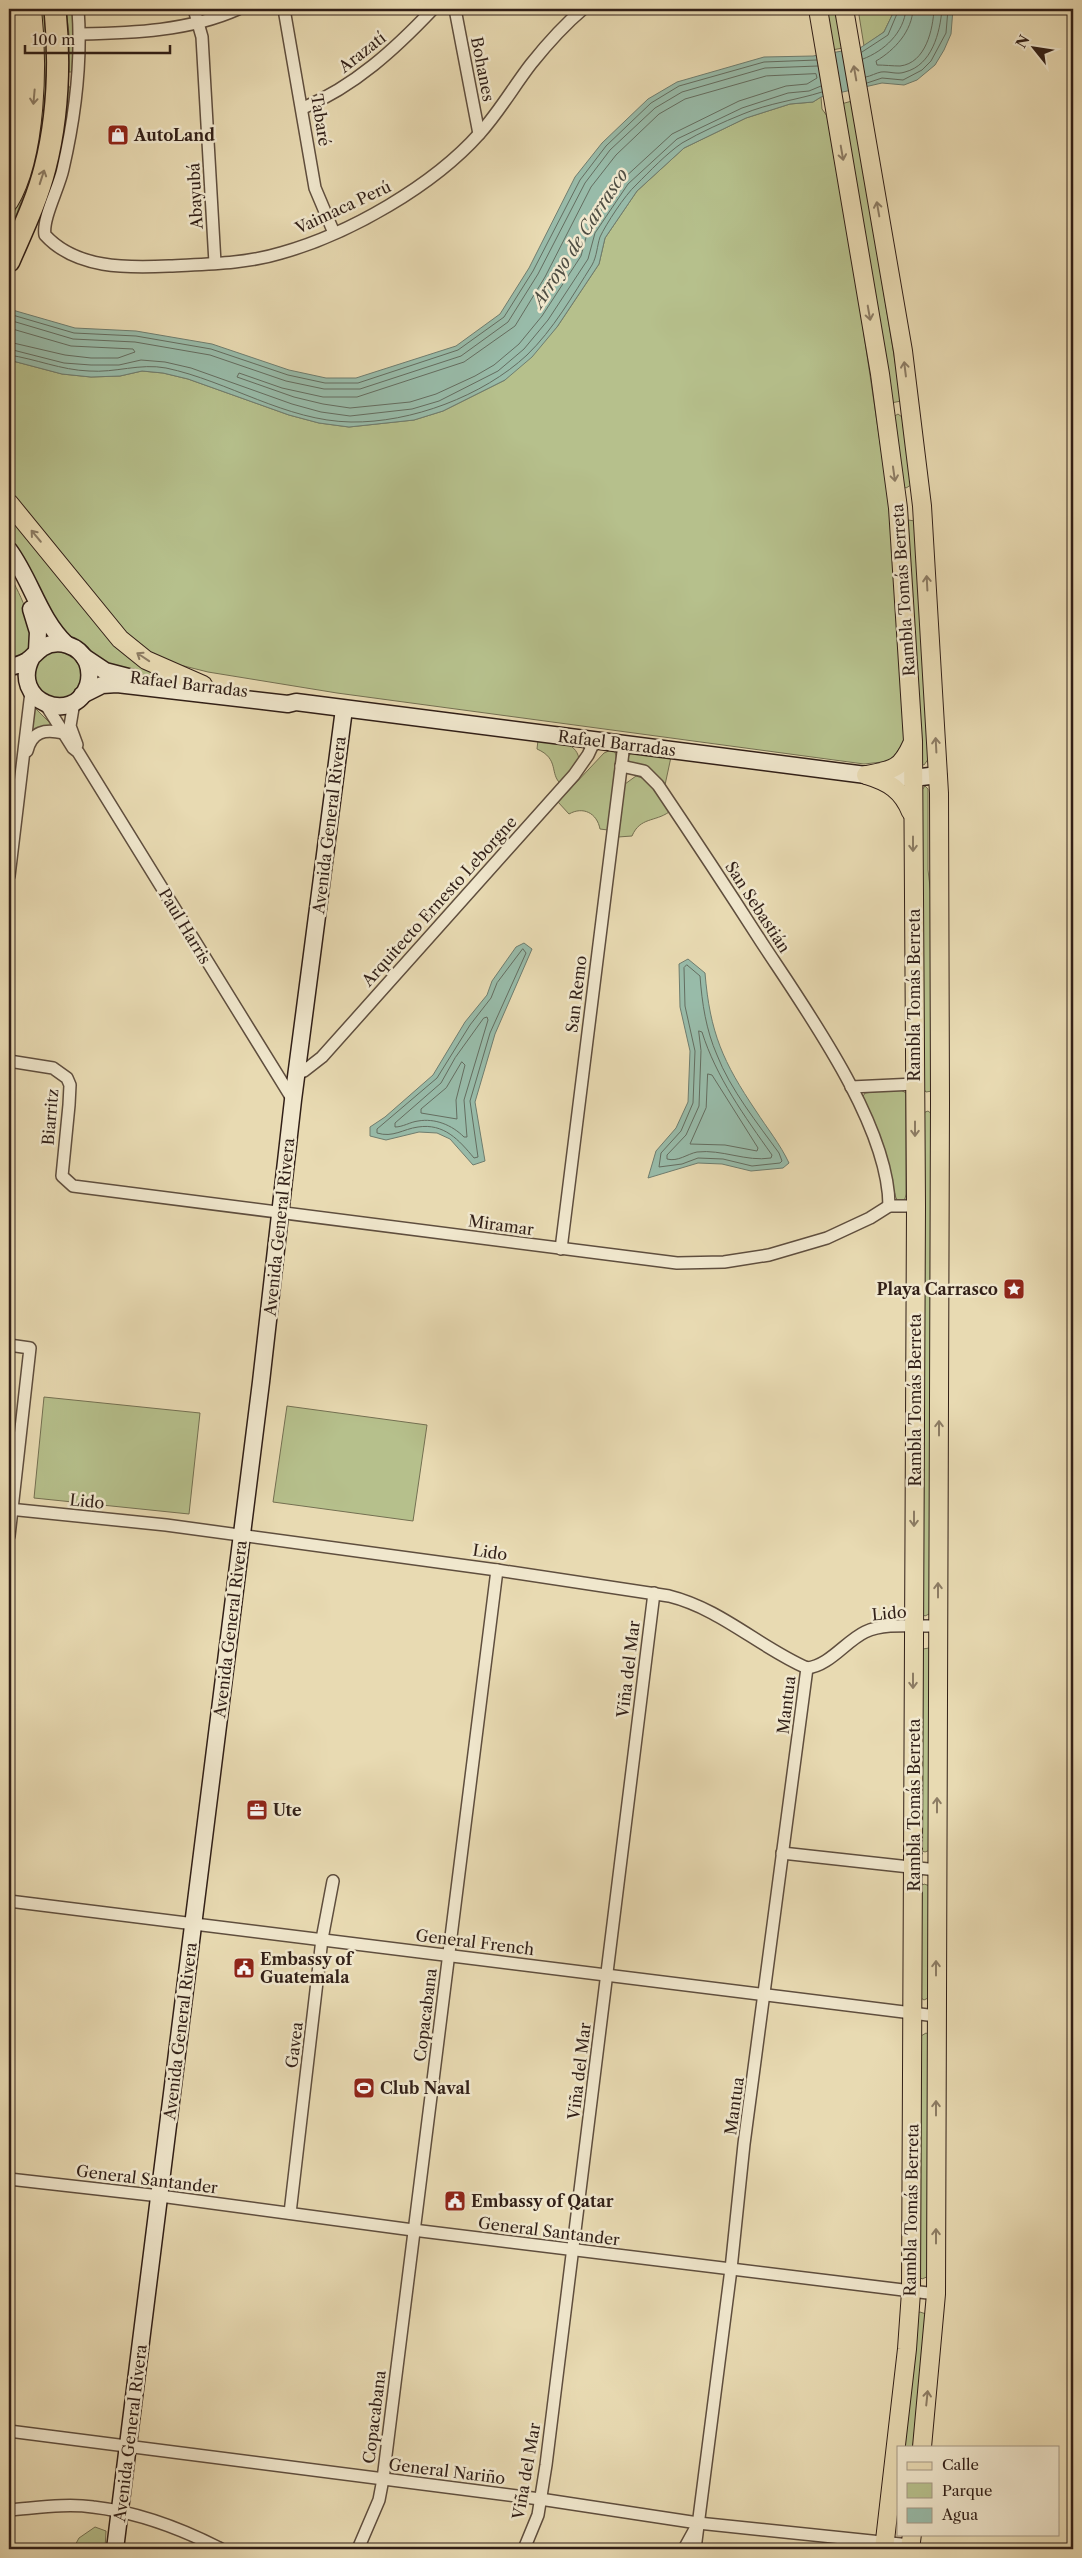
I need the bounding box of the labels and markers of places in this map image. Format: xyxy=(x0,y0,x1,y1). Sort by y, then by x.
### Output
shop icon: AutoLand xyxy=(106,123,130,147)
place label: AutoLand xyxy=(133,125,215,145)
place icon: Playa Carrasco xyxy=(1002,1277,1026,1301)
place label: Playa Carrasco xyxy=(877,1279,998,1299)
office icon: Ute xyxy=(245,1798,269,1822)
place label: Ute xyxy=(273,1800,302,1820)
place label: Embassy of Guatemala xyxy=(260,1949,354,1987)
public building icon: Embassy of Guatemala xyxy=(232,1956,256,1980)
sports icon: Club Naval xyxy=(352,2076,376,2100)
place label: Club Naval xyxy=(380,2078,471,2098)
public building icon: Embassy of Qatar xyxy=(443,2189,467,2213)
place label: Embassy of Qatar xyxy=(471,2191,614,2211)

